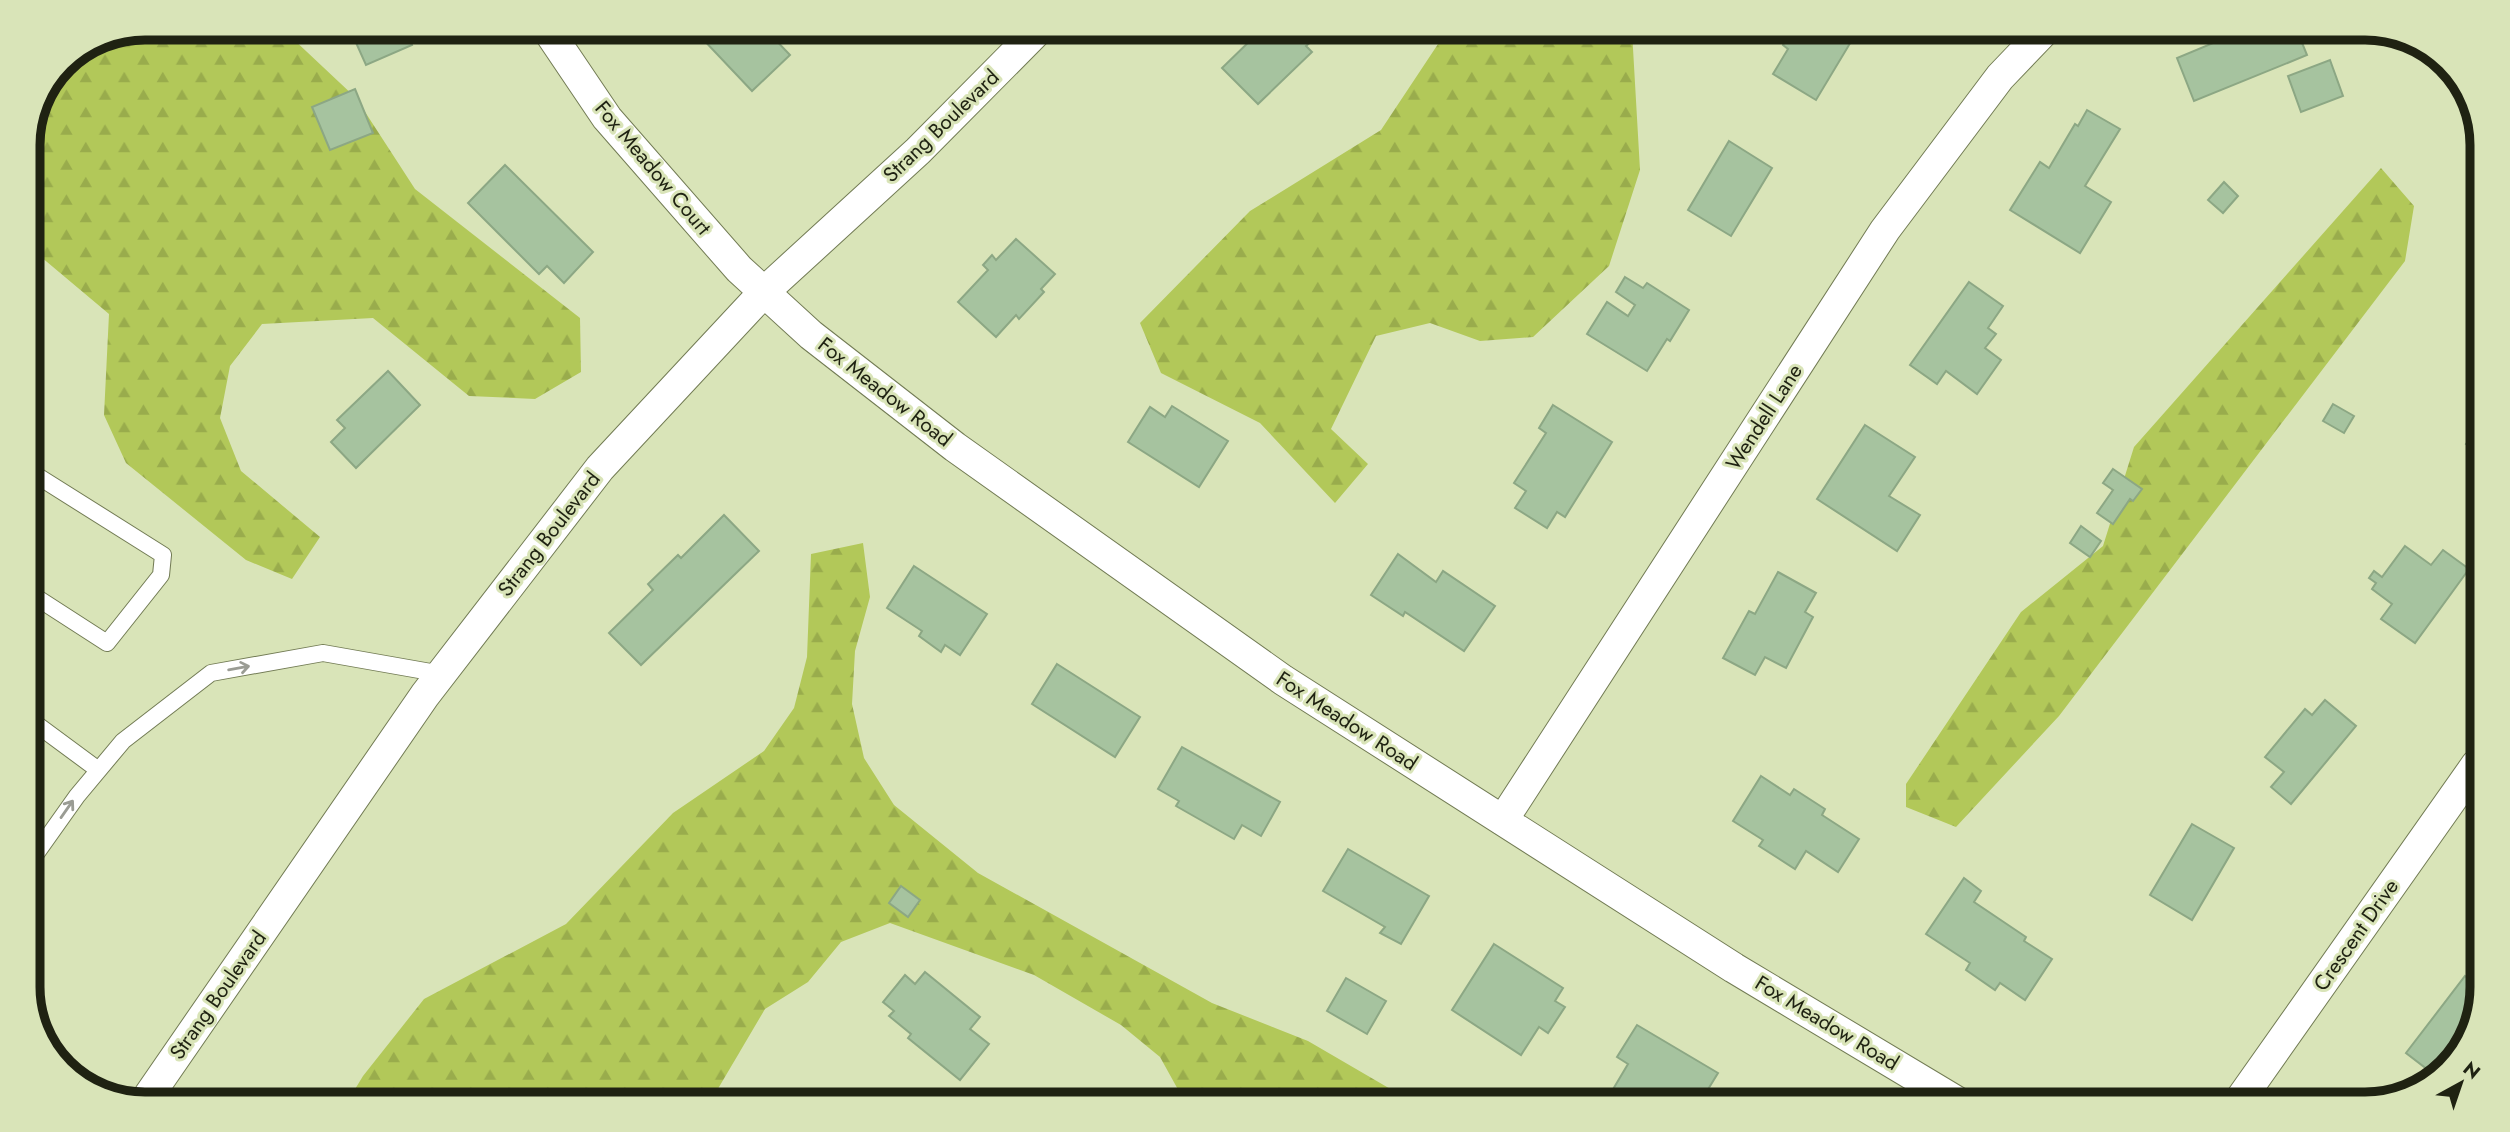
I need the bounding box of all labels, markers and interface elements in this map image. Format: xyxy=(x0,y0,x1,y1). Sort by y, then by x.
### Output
street label: Strang Boulevard xyxy=(876,63,1006,189)
street label: Fox Meadow Court xyxy=(588,94,718,242)
street label: Fox Meadow Road xyxy=(812,330,958,454)
street label: Wendell Lane xyxy=(1718,358,1810,476)
street label: Strang Boulevard xyxy=(491,465,607,603)
one-way arrow xyxy=(227,661,250,674)
street label: Fox Meadow Road xyxy=(1270,664,1424,778)
one-way arrow xyxy=(60,800,74,819)
street label: Crescent Drive xyxy=(2306,873,2406,997)
street label: Strang Boulevard xyxy=(162,924,274,1066)
street label: Fox Meadow Road xyxy=(1749,968,1905,1078)
north arrow xyxy=(2426,1048,2496,1118)
text: N xyxy=(2457,1055,2486,1086)

